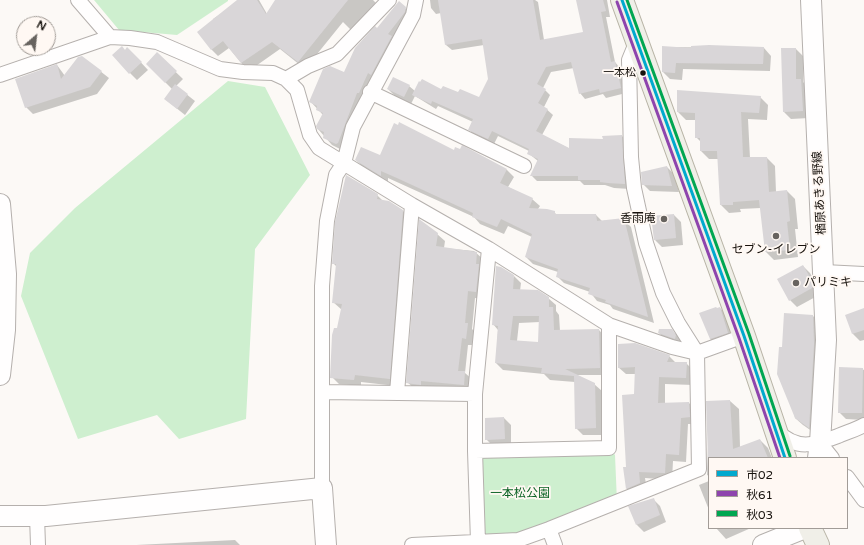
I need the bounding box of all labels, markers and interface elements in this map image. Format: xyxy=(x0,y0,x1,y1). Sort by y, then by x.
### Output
north arrow xyxy=(16,16,56,56)
text: N xyxy=(34,18,48,34)
place label: 一本松 xyxy=(603,66,636,80)
marker: 一本松 xyxy=(638,68,648,78)
street label: 楢原あきる野線 xyxy=(811,151,829,235)
place label: 香雨庵 xyxy=(620,212,656,226)
marker: 香雨庵 xyxy=(659,214,669,224)
marker: セブン-イレブン xyxy=(771,231,781,241)
place label: セブン-イレブン xyxy=(732,243,820,257)
place label: パリミキ xyxy=(804,276,852,290)
marker: パリミキ xyxy=(791,278,801,288)
legend xyxy=(708,457,848,529)
text: 市02 xyxy=(746,468,773,482)
park label: 一本松公園 xyxy=(490,487,550,501)
text: 秋61 xyxy=(746,488,773,502)
text: 秋03 xyxy=(746,508,773,522)

